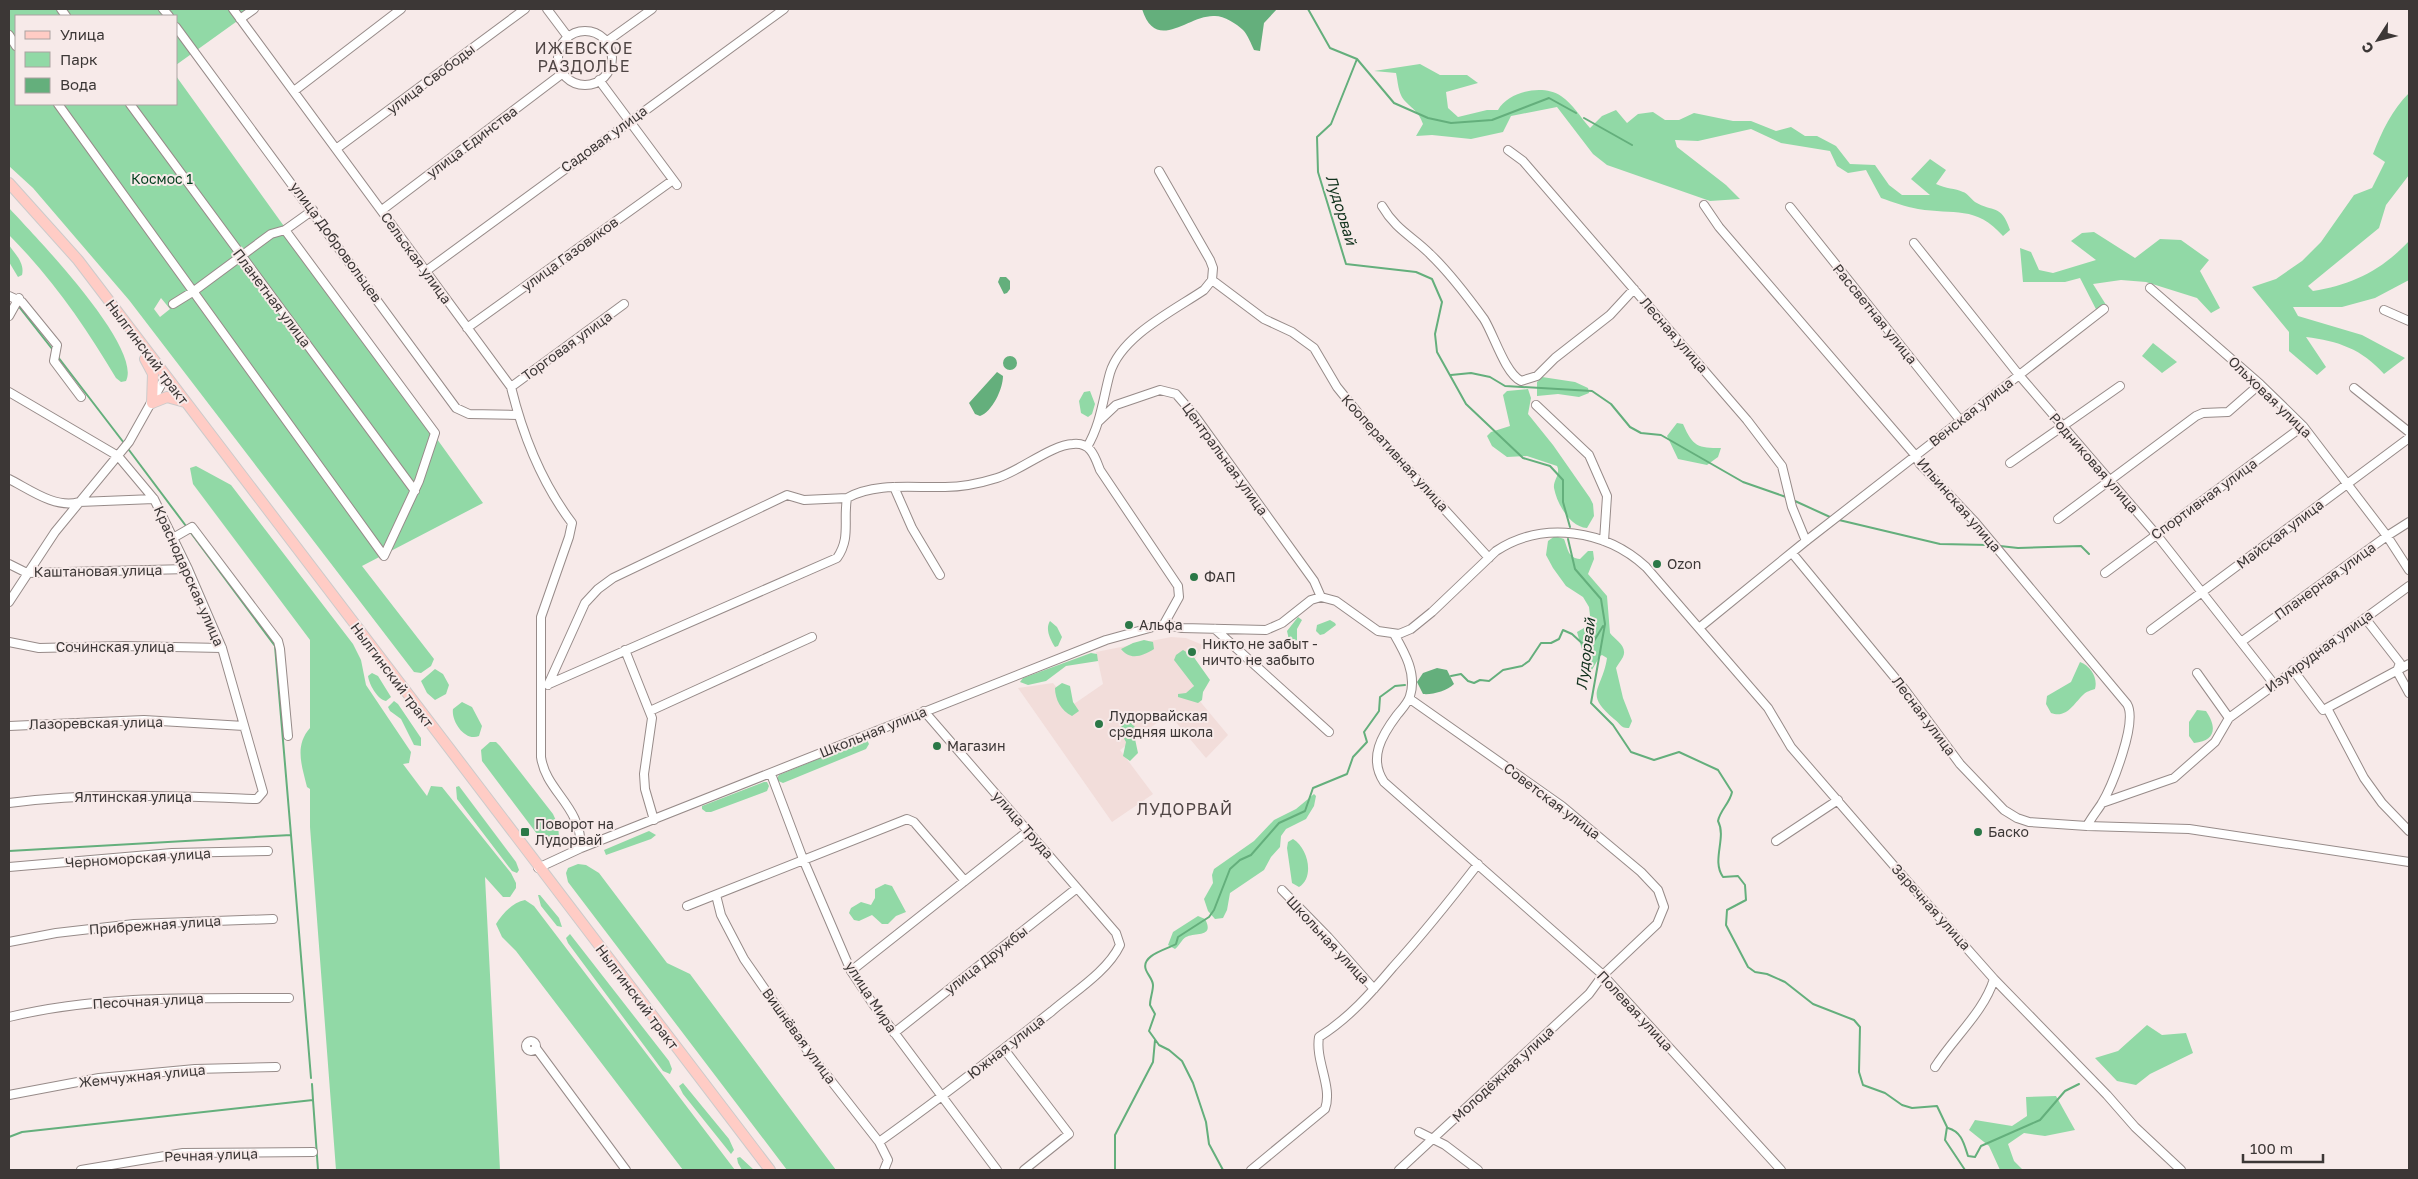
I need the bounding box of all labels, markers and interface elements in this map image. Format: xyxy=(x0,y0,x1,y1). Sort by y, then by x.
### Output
legend xyxy=(15,15,178,105)
north arrow xyxy=(2353,15,2403,65)
text: Улица xyxy=(60,25,105,43)
district label: ИЖЕВСКОЕ РАЗДОЛЬЕ xyxy=(534,38,634,76)
text: С xyxy=(2357,39,2377,57)
street label: улица Свободы xyxy=(383,40,478,117)
text: Парк xyxy=(60,50,98,68)
text: Вода xyxy=(60,75,97,93)
street label: улица Единства xyxy=(423,102,520,181)
street label: Садовая улица xyxy=(557,102,650,176)
park label: Космос 1 xyxy=(131,170,193,187)
water label: Лудорвай xyxy=(1322,173,1361,248)
street label: улица Добровольцев xyxy=(287,178,386,305)
street label: Сельская улица xyxy=(377,209,455,307)
street label: улица Газовиков xyxy=(518,213,621,294)
street label: Планетная улица xyxy=(230,245,315,350)
street label: Рассветная улица xyxy=(1830,260,1921,367)
street label: Лесная улица xyxy=(1637,293,1712,376)
street label: Нылгинский тракт xyxy=(102,296,193,408)
street label: Торговая улица xyxy=(518,307,615,384)
street label: Ольховая улица xyxy=(2225,352,2316,441)
street label: Венская улица xyxy=(1925,374,2016,450)
street label: Кооперативная улица xyxy=(1338,391,1452,515)
street label: Центральная улица xyxy=(1179,399,1272,518)
street label: Родниковая улица xyxy=(2046,409,2143,516)
street label: Ильинская улица xyxy=(1914,454,2005,555)
street label: Спортивная улица xyxy=(2147,454,2260,543)
street label: Майская улица xyxy=(2233,495,2327,572)
street label: Краснодарская улица xyxy=(151,503,228,649)
street label: Планерная улица xyxy=(2271,538,2379,623)
place label: Ozon xyxy=(1667,555,1701,572)
marker: Ozon xyxy=(1651,558,1663,570)
street label: Каштановая улица xyxy=(34,561,162,580)
place label: ФАП xyxy=(1204,568,1236,585)
marker: ФАП xyxy=(1188,571,1200,583)
street label: Изумрудная улица xyxy=(2262,606,2376,695)
place label: Альфа xyxy=(1139,616,1183,633)
water label: Лудорвай xyxy=(1572,616,1599,691)
street label: Нылгинский тракт xyxy=(347,619,438,731)
marker: Альфа xyxy=(1123,619,1135,631)
place label: Никто не забыт - ничто не забыто xyxy=(1202,635,1318,668)
street label: Сочинская улица xyxy=(56,638,174,655)
marker: Никто не забыт - ничто не забыто xyxy=(1186,646,1198,658)
street label: Лесная улица xyxy=(1889,673,1960,759)
street label: Школьная улица xyxy=(817,702,929,761)
place label: Лудорвайская средняя школа xyxy=(1109,707,1213,740)
street label: Лазоревская улица xyxy=(29,713,163,732)
marker: Лудорвайская средняя школа xyxy=(1093,718,1105,730)
place label: Магазин xyxy=(947,737,1005,754)
marker: Магазин xyxy=(931,740,943,752)
street label: Советская улица xyxy=(1501,759,1604,842)
street label: улица Труда xyxy=(989,787,1057,862)
street label: Ялтинская улица xyxy=(74,788,192,805)
district label: ЛУДОРВАЙ xyxy=(1137,799,1233,819)
place label: Поворот на Лудорвай xyxy=(535,815,614,848)
place label: Баско xyxy=(1988,823,2029,840)
marker: Поворот на Лудорвай xyxy=(519,826,531,838)
marker: Баско xyxy=(1972,826,1984,838)
street label: Черноморская улица xyxy=(65,844,211,871)
street label: Заречная улица xyxy=(1888,860,1975,953)
street label: Школьная улица xyxy=(1283,892,1373,987)
street label: Прибрежная улица xyxy=(88,911,222,938)
street label: улица Дружбы xyxy=(941,922,1031,997)
street label: Нылгинский тракт xyxy=(592,941,683,1053)
street label: улица Мира xyxy=(842,958,901,1036)
street label: Полевая улица xyxy=(1594,967,1677,1054)
street label: Вишнёвая улица xyxy=(759,984,840,1087)
street label: Песочная улица xyxy=(92,989,204,1012)
street label: Южная улица xyxy=(964,1011,1048,1082)
street label: Молодёжная улица xyxy=(1448,1022,1557,1125)
street label: Жемчужная улица xyxy=(78,1060,206,1091)
scale bar xyxy=(2243,1132,2323,1164)
text: 100 m xyxy=(2250,1139,2293,1157)
street label: Речная улица xyxy=(164,1144,258,1165)

